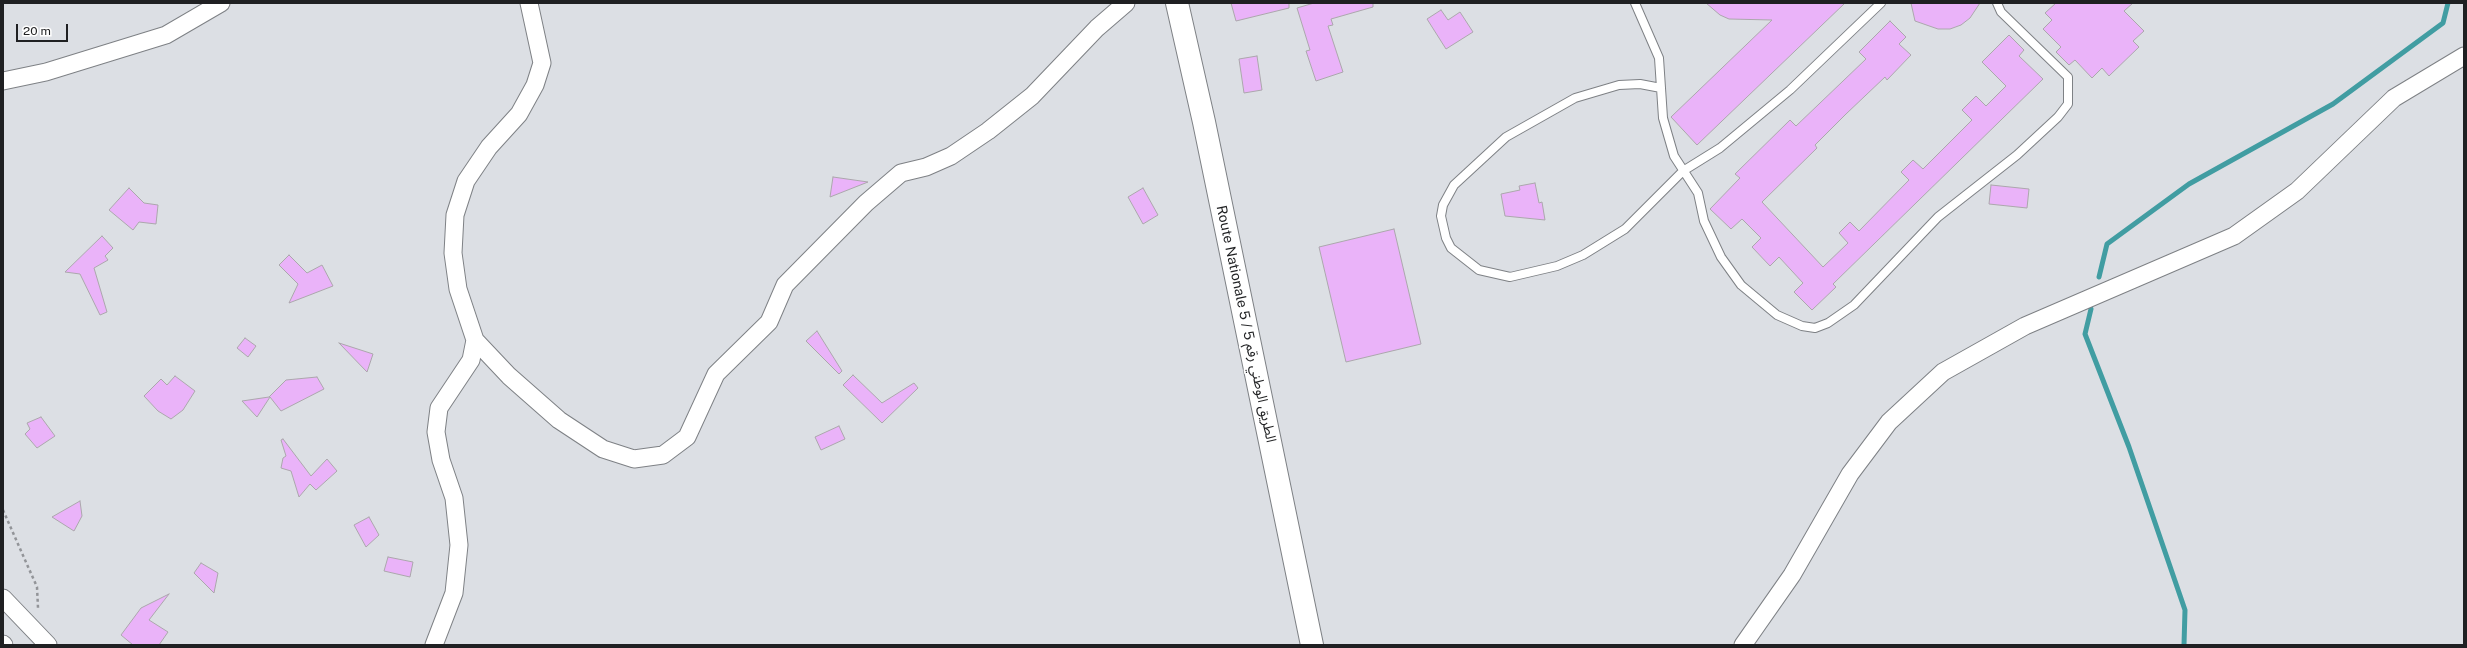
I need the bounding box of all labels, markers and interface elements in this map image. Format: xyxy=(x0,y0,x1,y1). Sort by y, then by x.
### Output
scale bar xyxy=(18,16,70,42)
text: 20 m xyxy=(23,24,51,38)
street label: Route Nationale 5 / الطريق الوطني رقم 5 xyxy=(1213,204,1279,444)

